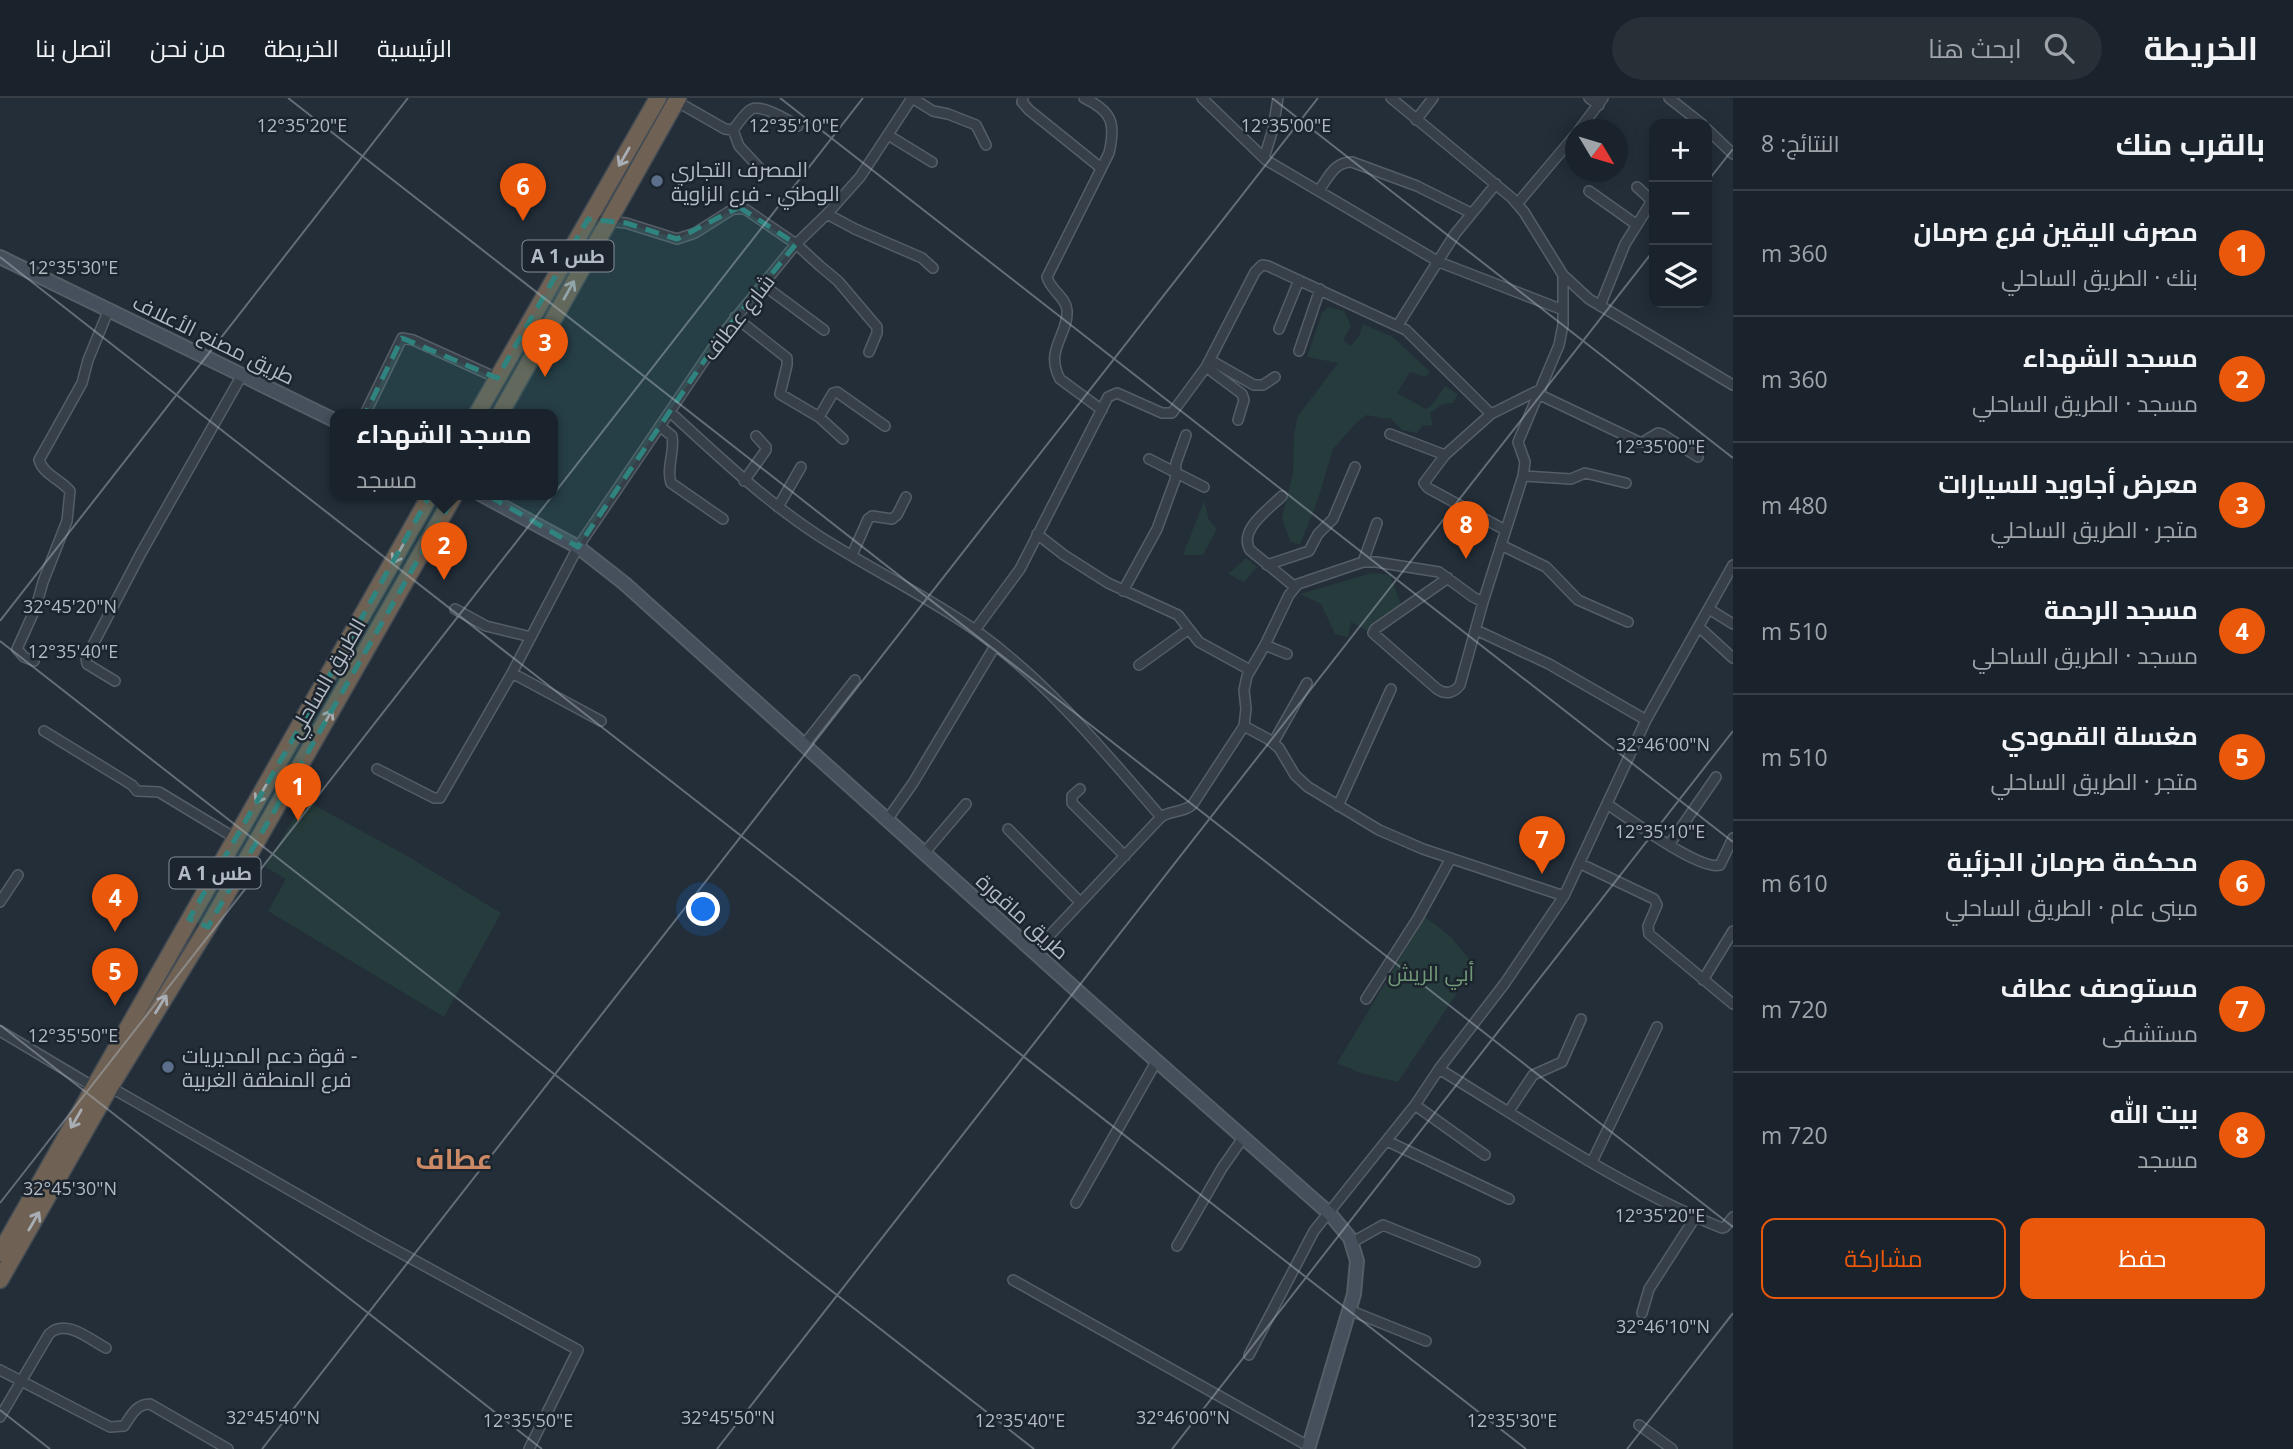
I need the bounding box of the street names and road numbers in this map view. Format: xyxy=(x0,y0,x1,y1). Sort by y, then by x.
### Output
road number: A 1 طس xyxy=(522,240,614,272)
street label: شارع عطاف xyxy=(696,268,781,366)
street label: طريق مصنع الأعلاف xyxy=(128,288,300,391)
street label: الطريق الساحلي xyxy=(280,613,374,745)
road number: A 1 طس xyxy=(170,858,260,888)
street label: طريق ماقورة xyxy=(971,867,1075,965)

